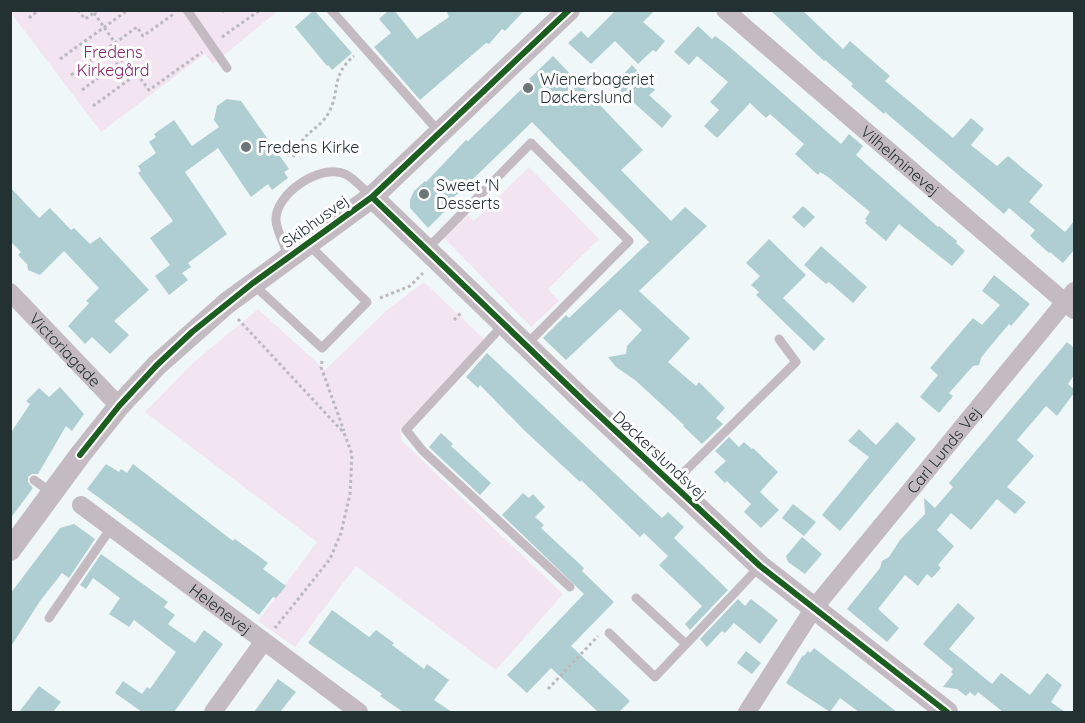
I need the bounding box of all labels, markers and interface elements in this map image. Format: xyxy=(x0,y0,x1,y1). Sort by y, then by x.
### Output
park label: Fredens Kirkegård xyxy=(77,42,149,80)
place label: Wienerbageriet Døckerslund xyxy=(540,69,655,107)
marker: Wienerbageriet Døckerslund xyxy=(521,81,535,95)
street label: Vilhelminevej xyxy=(857,121,944,200)
place label: Fredens Kirke xyxy=(258,137,359,157)
marker: Fredens Kirke xyxy=(239,140,253,154)
place label: Sweet 'N Desserts xyxy=(436,175,500,213)
marker: Sweet 'N Desserts xyxy=(417,187,431,201)
street label: Skibhusvej xyxy=(278,190,352,252)
street label: Victoriagade xyxy=(25,309,105,391)
street label: Carl Lunds Vej xyxy=(902,403,985,498)
street label: Døckerslundsvej xyxy=(609,406,711,504)
street label: Helenevej xyxy=(185,579,256,639)

